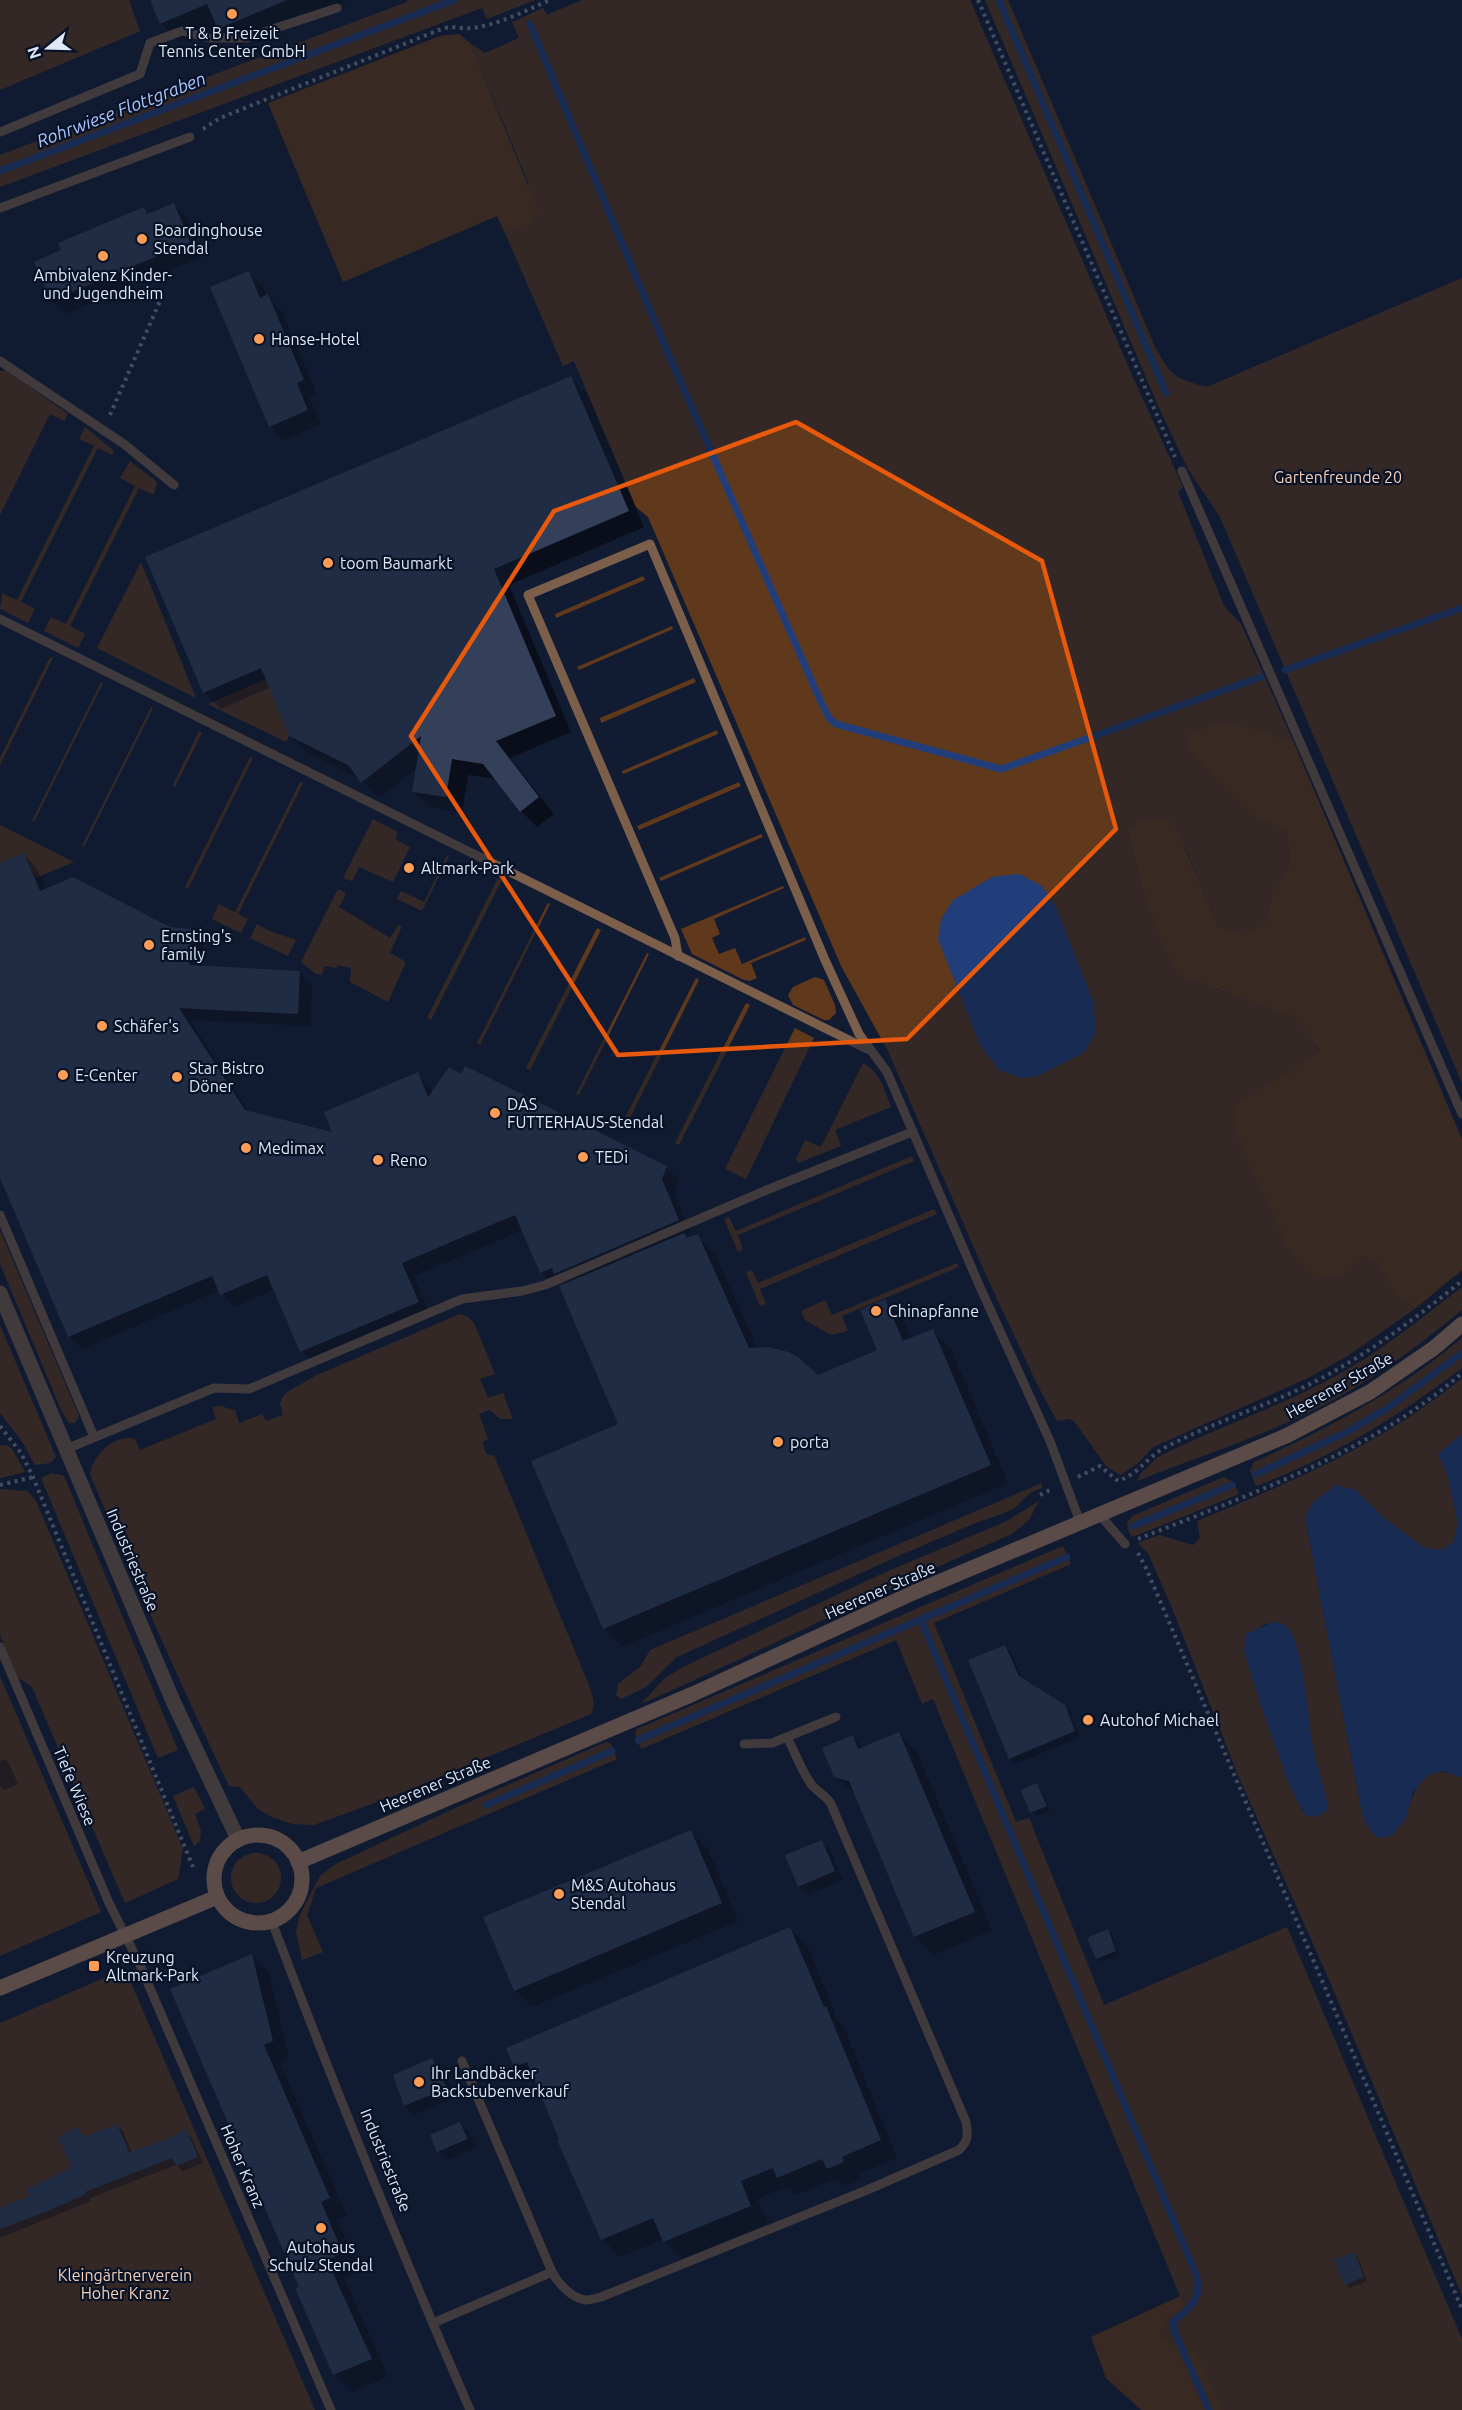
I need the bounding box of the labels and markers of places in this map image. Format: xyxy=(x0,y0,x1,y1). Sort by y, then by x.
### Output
marker: T & B Freizeit Tennis Center GmbH xyxy=(225,7,239,21)
place label: T & B Freizeit Tennis Center GmbH xyxy=(158,24,306,60)
place label: Boardinghouse Stendal xyxy=(154,221,263,257)
marker: Boardinghouse Stendal xyxy=(135,232,149,246)
marker: Ambivalenz Kinder- und Jugendheim xyxy=(96,249,110,263)
place label: Ambivalenz Kinder- und Jugendheim xyxy=(34,266,173,302)
place label: Hanse-Hotel xyxy=(271,330,360,348)
marker: Hanse-Hotel xyxy=(252,332,266,346)
place label: toom Baumarkt xyxy=(340,554,453,572)
marker: toom Baumarkt xyxy=(321,556,335,570)
place label: Altmark-Park xyxy=(421,859,514,877)
marker: Altmark-Park xyxy=(402,861,416,875)
place label: Ernsting's family xyxy=(161,927,231,963)
marker: Ernsting's family xyxy=(142,938,156,952)
place label: Schäfer's xyxy=(114,1017,179,1035)
marker: Schäfer's xyxy=(95,1019,109,1033)
place label: Star Bistro Döner xyxy=(189,1059,264,1095)
place label: E-Center xyxy=(75,1066,138,1084)
marker: E-Center xyxy=(56,1068,70,1082)
marker: Star Bistro Döner xyxy=(170,1070,184,1084)
place label: DAS FUTTERHAUS-Stendal xyxy=(507,1095,663,1131)
marker: DAS FUTTERHAUS-Stendal xyxy=(488,1106,502,1120)
place label: Medimax xyxy=(258,1139,324,1157)
marker: Medimax xyxy=(239,1141,253,1155)
place label: TEDi xyxy=(595,1148,628,1166)
marker: TEDi xyxy=(576,1150,590,1164)
place label: Reno xyxy=(390,1151,427,1169)
marker: Reno xyxy=(371,1153,385,1167)
place label: Chinapfanne xyxy=(888,1302,979,1320)
marker: Chinapfanne xyxy=(869,1304,883,1318)
place label: porta xyxy=(790,1433,829,1451)
marker: porta xyxy=(771,1435,785,1449)
place label: Autohof Michael xyxy=(1100,1711,1219,1729)
marker: Autohof Michael xyxy=(1081,1713,1095,1727)
place label: M&S Autohaus Stendal xyxy=(571,1876,676,1912)
marker: M&S Autohaus Stendal xyxy=(552,1887,566,1901)
place label: Kreuzung Altmark-Park xyxy=(106,1948,199,1984)
marker: Kreuzung Altmark-Park xyxy=(87,1959,101,1973)
place label: Ihr Landbäcker Backstubenverkauf xyxy=(431,2064,570,2100)
marker: Ihr Landbäcker Backstubenverkauf xyxy=(412,2075,426,2089)
marker: Autohaus Schulz Stendal xyxy=(314,2221,328,2235)
place label: Autohaus Schulz Stendal xyxy=(269,2238,373,2274)

